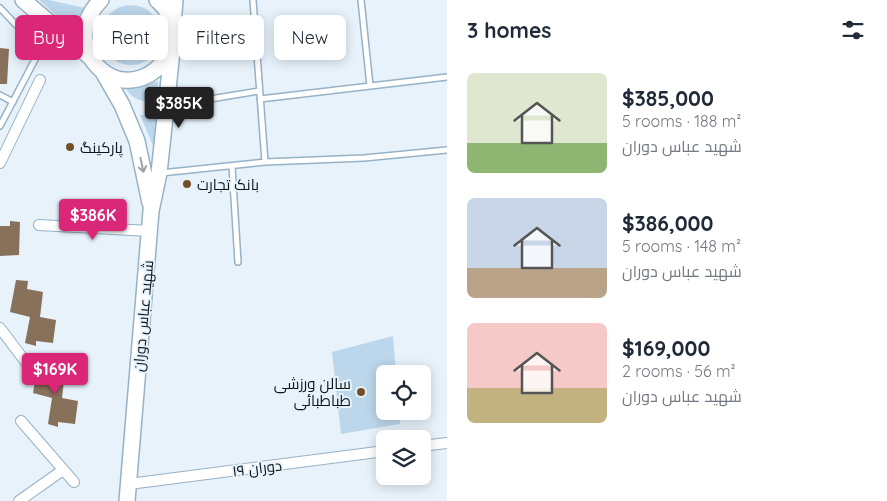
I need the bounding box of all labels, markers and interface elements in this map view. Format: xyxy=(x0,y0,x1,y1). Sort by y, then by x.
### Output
chip: Buy xyxy=(15,15,83,60)
chip: Rent xyxy=(93,15,168,60)
chip: Filters xyxy=(178,15,264,60)
chip: New xyxy=(274,15,346,60)
icon: filters xyxy=(839,16,867,44)
text: 3 homes xyxy=(467,17,551,43)
text: $385,000 xyxy=(622,85,714,111)
pin: $385K xyxy=(144,86,214,129)
text: $385K xyxy=(156,93,202,113)
icon: home xyxy=(507,93,567,153)
text: 5 rooms · 188 m² xyxy=(622,111,741,131)
text: شهید عباس دوران xyxy=(622,136,742,156)
place label: پارکینگ xyxy=(80,138,123,158)
marker: پارکینگ xyxy=(64,141,76,153)
one-way arrow xyxy=(137,156,147,172)
place label: بانک تجارت xyxy=(197,175,259,194)
marker: بانک تجارت xyxy=(181,178,193,190)
pin: $386K xyxy=(58,198,128,241)
text: $386K xyxy=(70,205,116,225)
text: $386,000 xyxy=(622,210,713,236)
icon: home xyxy=(507,218,567,278)
text: 5 rooms · 148 m² xyxy=(622,236,741,256)
street label: شهید عباس دوران xyxy=(129,259,158,373)
text: شهید عباس دوران xyxy=(622,261,742,281)
text: $169,000 xyxy=(622,335,710,361)
icon: home xyxy=(507,343,567,403)
pin: $169K xyxy=(20,352,90,395)
text: $169K xyxy=(33,359,77,379)
text: 2 rooms · 56 m² xyxy=(622,361,736,381)
map controls xyxy=(376,365,431,485)
button: locate xyxy=(376,365,431,420)
place label: سالن ورزشی طباطبائی xyxy=(274,374,351,411)
marker: سالن ورزشی طباطبائی xyxy=(355,386,367,398)
text: شهید عباس دوران xyxy=(622,386,742,406)
button: layers xyxy=(376,430,431,485)
street label: دوران ۱۹ xyxy=(231,456,283,481)

